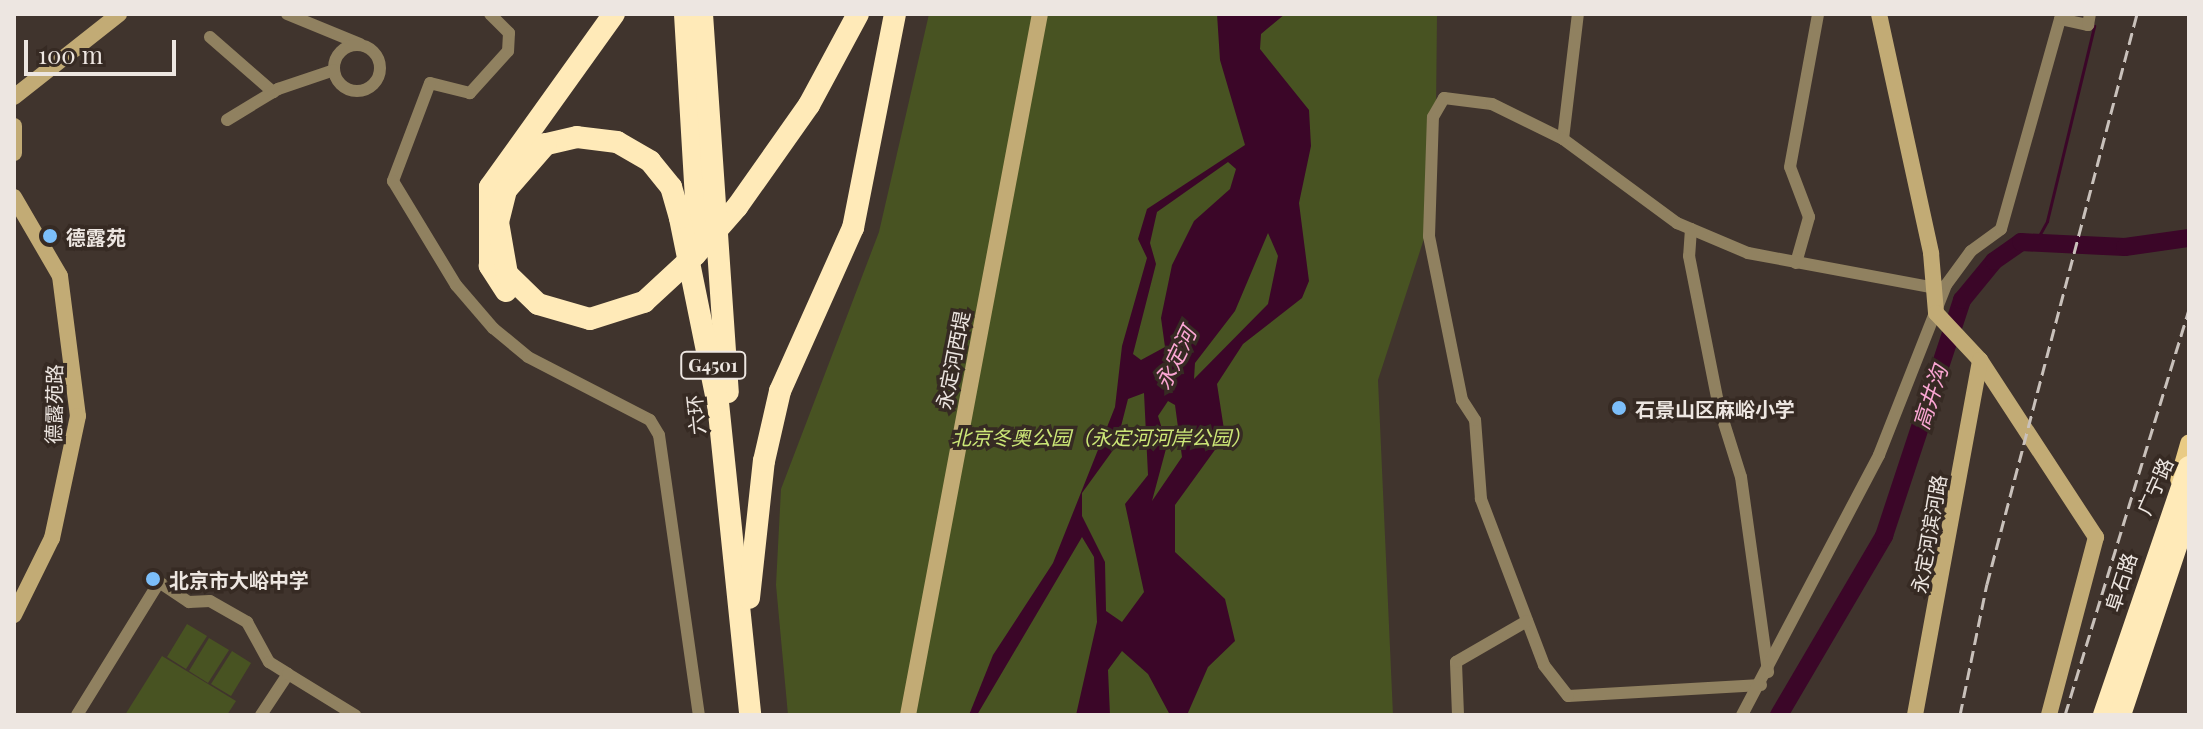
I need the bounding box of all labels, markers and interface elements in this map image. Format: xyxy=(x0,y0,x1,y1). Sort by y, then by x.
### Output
scale bar xyxy=(28,24,180,74)
text: 100 m xyxy=(38,38,103,70)
place label: 德露苑 xyxy=(66,224,126,248)
marker: 德露苑 xyxy=(41,227,59,245)
street label: 永定河西堤 xyxy=(931,309,973,411)
water label: 永定河 xyxy=(1149,323,1201,393)
road number: G4501 xyxy=(679,351,747,379)
water label: 高井沟 xyxy=(1907,362,1953,432)
street label: 德露苑路 xyxy=(40,364,66,444)
street label: 六环 xyxy=(681,394,709,436)
place label: 石景山区麻峪小学 xyxy=(1635,396,1795,420)
marker: 石景山区麻峪小学 xyxy=(1610,399,1628,417)
park label: 北京冬奥公园（永定河河岸公园） xyxy=(951,424,1251,448)
street label: 广宁路 xyxy=(2131,454,2177,518)
street label: 永定河滨河路 xyxy=(1906,473,1950,595)
street label: 阜石路 xyxy=(2099,550,2141,614)
place label: 北京市大峪中学 xyxy=(169,567,309,591)
marker: 北京市大峪中学 xyxy=(144,570,162,588)

